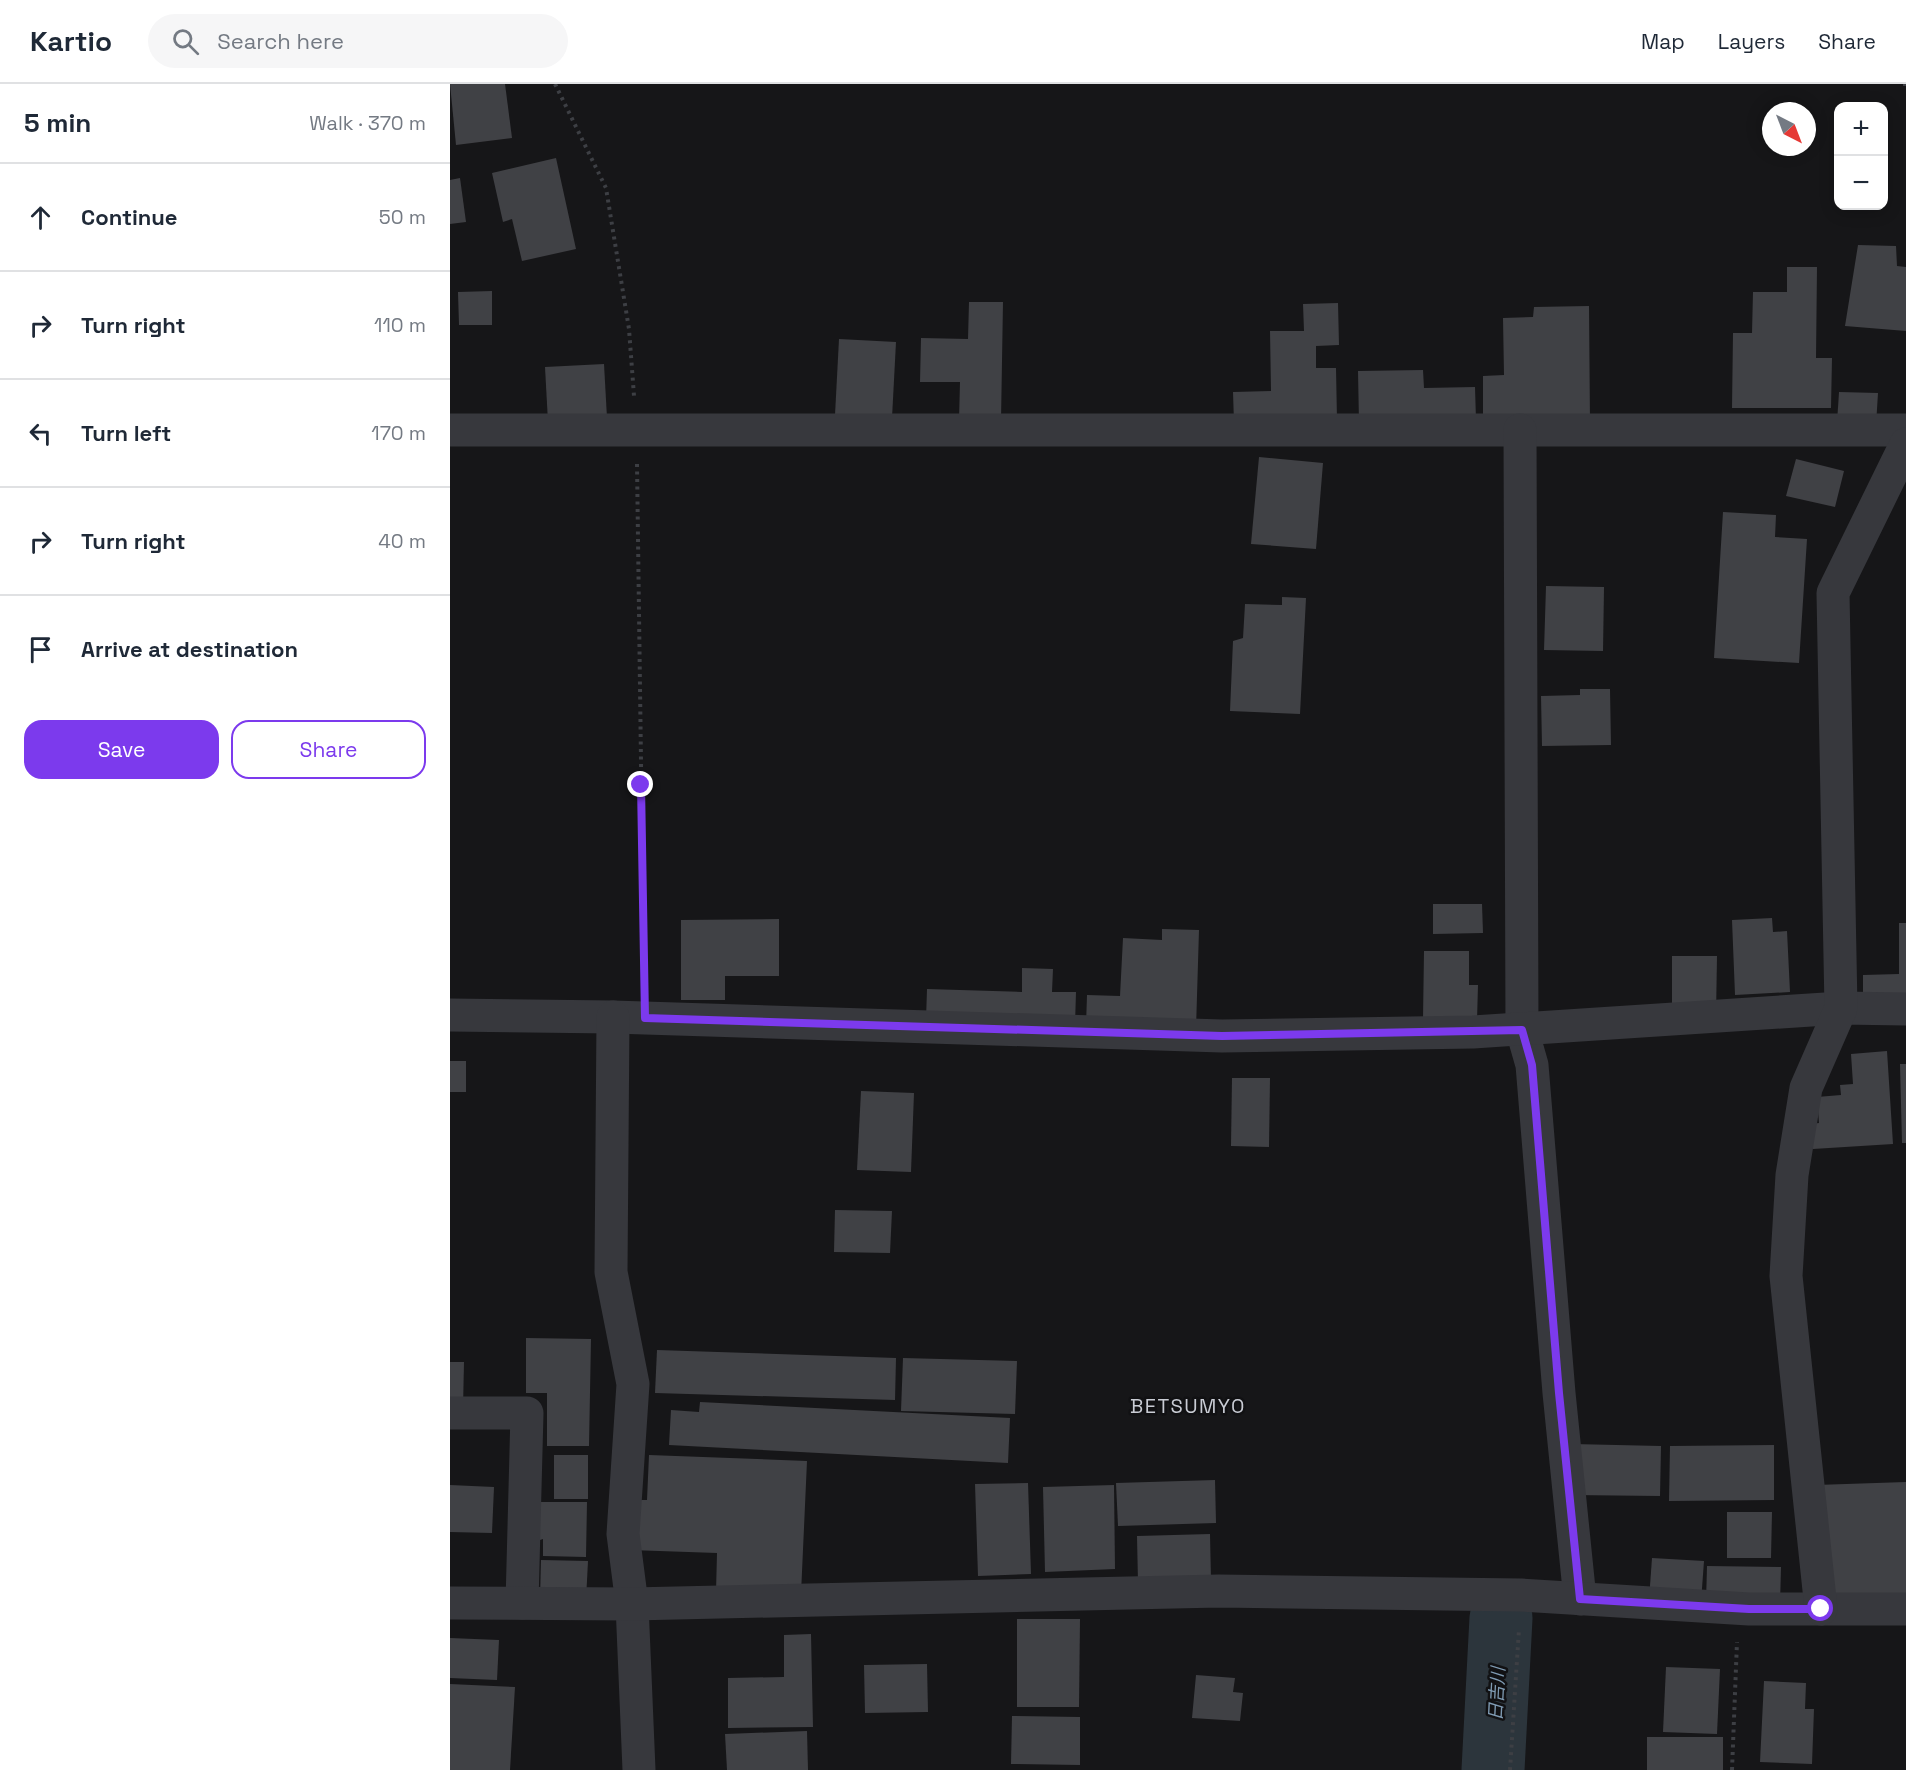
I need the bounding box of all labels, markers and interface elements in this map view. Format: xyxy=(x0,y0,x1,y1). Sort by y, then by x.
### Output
search box xyxy=(148,14,568,68)
text: Kartio xyxy=(30,23,112,59)
icon: search xyxy=(169,25,202,58)
text: Search here xyxy=(217,27,344,55)
text: Map xyxy=(1641,28,1685,55)
text: Layers xyxy=(1718,28,1785,55)
text: Share xyxy=(1818,28,1876,55)
north arrow xyxy=(1762,102,1816,156)
map controls xyxy=(1834,102,1888,210)
button: + xyxy=(1834,102,1888,156)
text: 5 min xyxy=(24,106,91,140)
text: Walk · 370 m xyxy=(309,110,426,136)
button: − xyxy=(1834,156,1888,210)
icon: ahead xyxy=(24,201,57,234)
text: Continue xyxy=(81,203,177,231)
text: 50 m xyxy=(379,204,426,230)
icon: right xyxy=(24,309,57,342)
text: Turn right xyxy=(81,311,186,339)
text: 110 m xyxy=(374,312,426,338)
icon: left xyxy=(24,417,57,450)
text: Turn left xyxy=(81,419,171,447)
text: 170 m xyxy=(371,420,426,446)
icon: right xyxy=(24,525,57,558)
text: Turn right xyxy=(81,527,186,555)
text: 40 m xyxy=(378,528,426,554)
icon: arrive xyxy=(24,633,57,666)
text: Arrive at destination xyxy=(81,635,298,663)
button: Save xyxy=(24,720,219,779)
button: Share xyxy=(231,720,426,779)
route end xyxy=(627,771,653,797)
district label: BETSUMYO xyxy=(1130,1393,1246,1419)
route start xyxy=(1807,1595,1833,1621)
water label: 日吉川 xyxy=(1484,1664,1510,1722)

